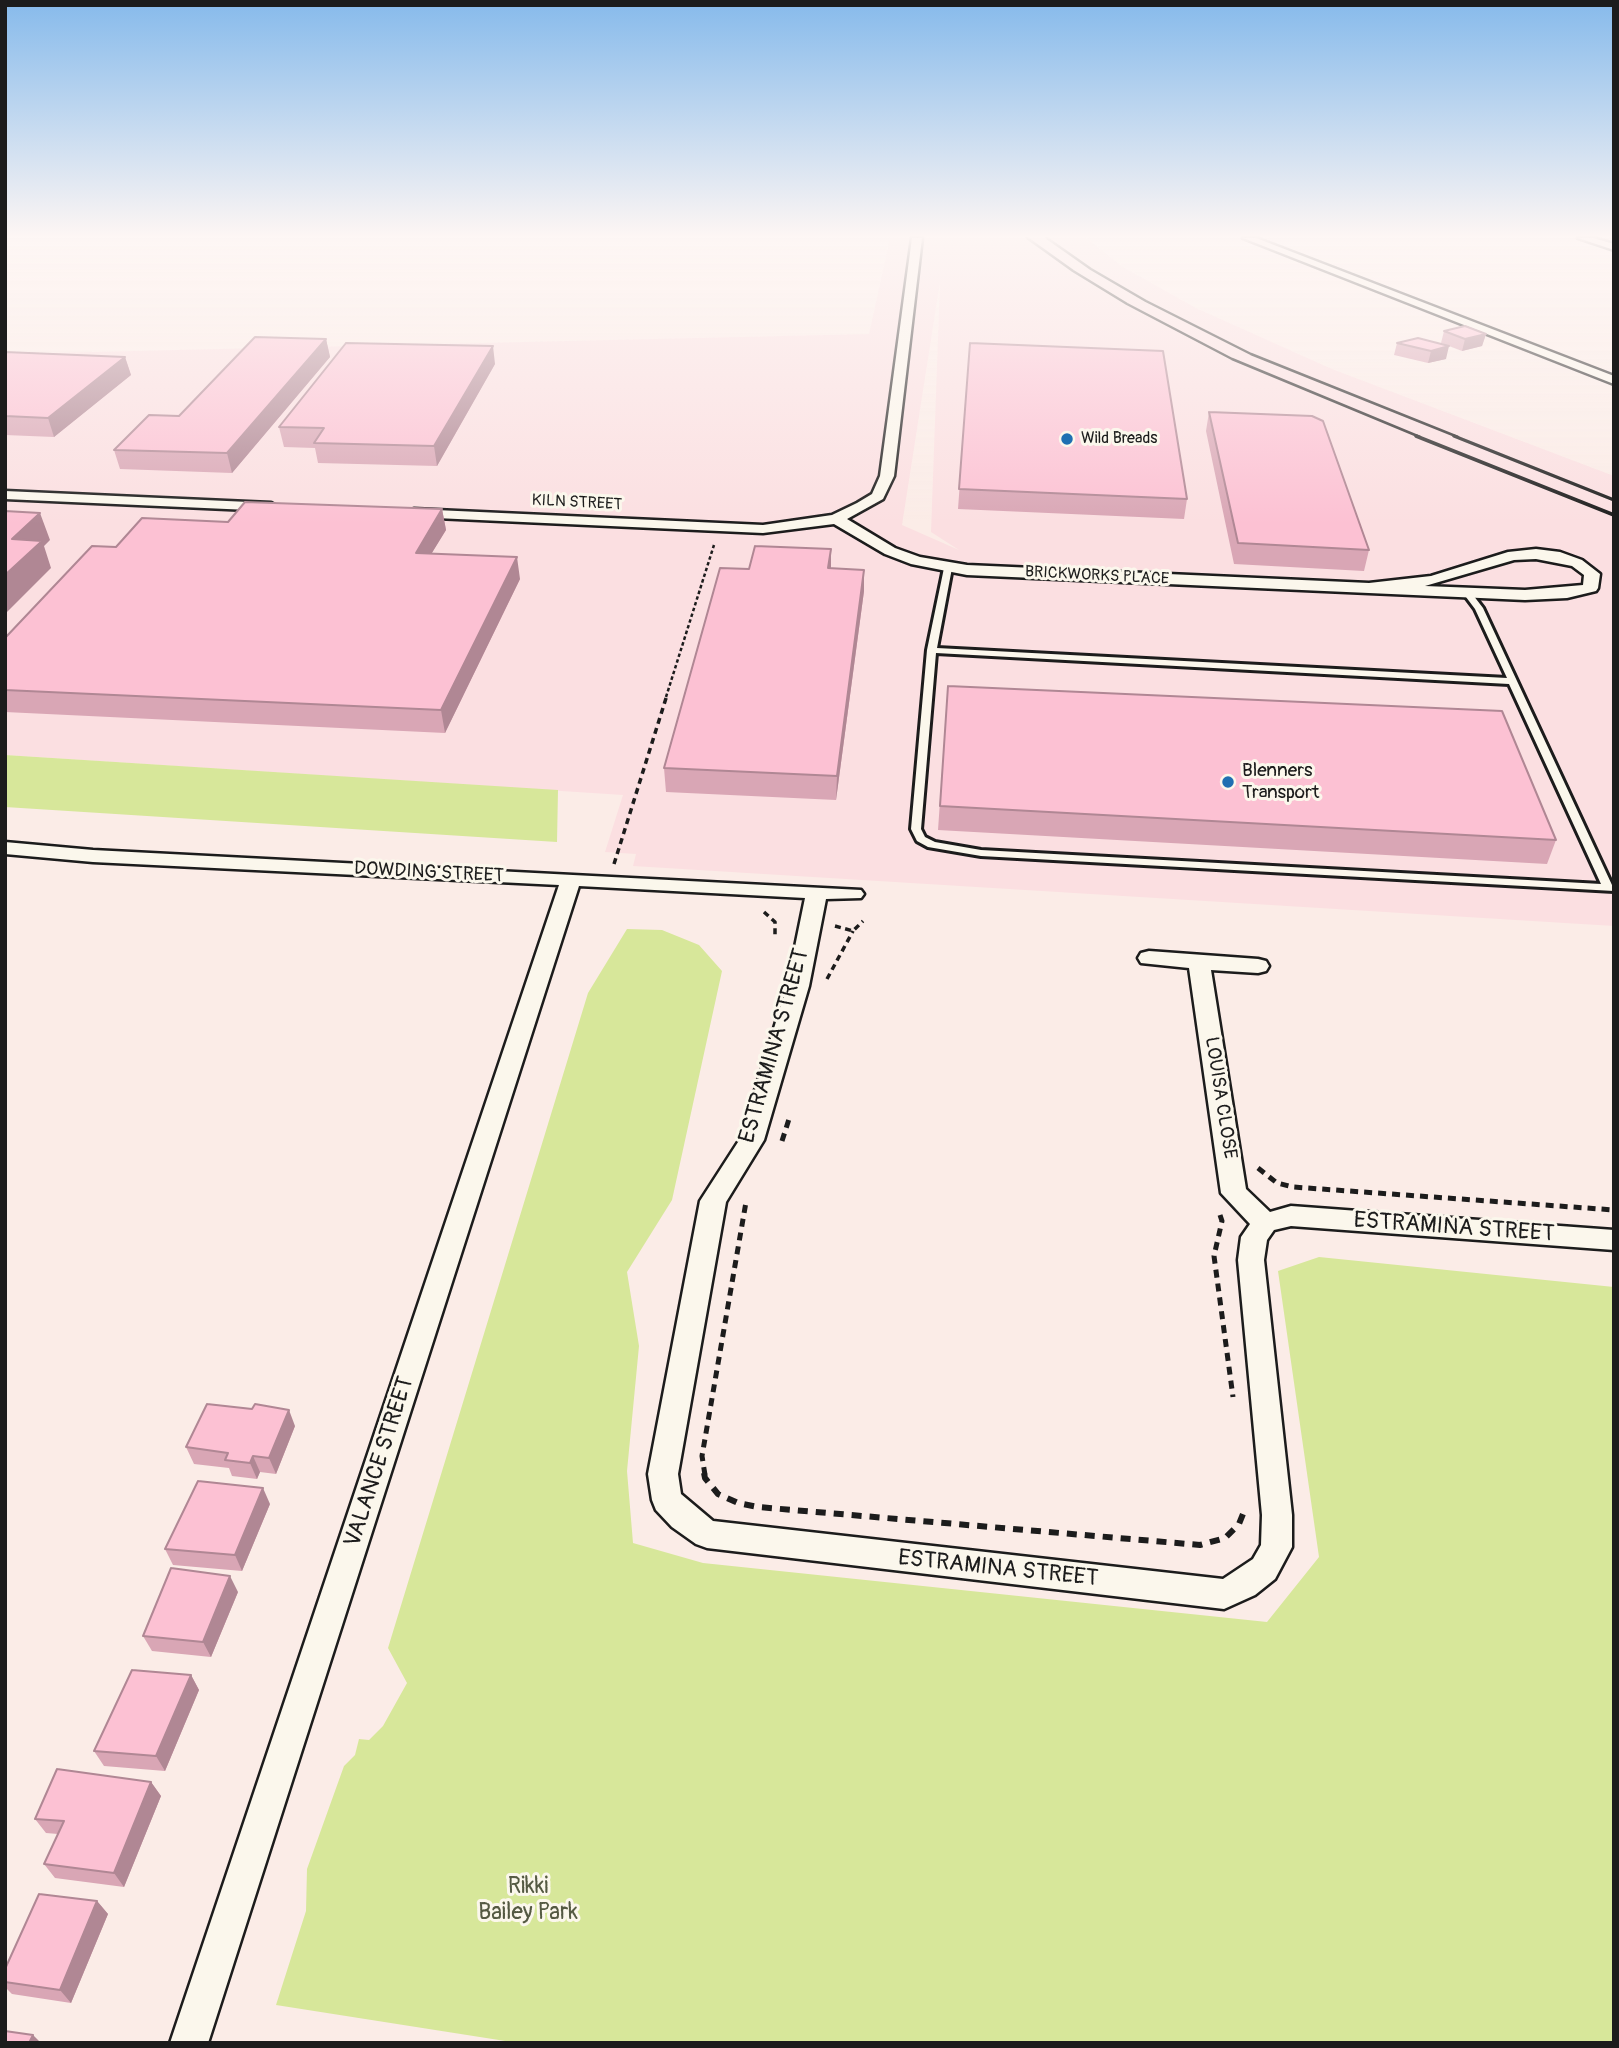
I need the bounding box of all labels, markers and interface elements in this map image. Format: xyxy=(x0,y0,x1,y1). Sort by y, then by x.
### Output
place label: Wild Breads xyxy=(1081,429,1157,449)
marker: Wild Breads xyxy=(1059,431,1075,447)
street label: KILN STREET xyxy=(531,491,623,515)
street label: BRICKWORKS PLACE xyxy=(1024,563,1170,589)
place label: Blenners Transport xyxy=(1242,760,1320,804)
marker: Blenners Transport xyxy=(1220,774,1236,790)
street label: DOWDING STREET xyxy=(354,858,504,888)
street label: ESTRAMINA STREET xyxy=(734,946,816,1146)
street label: LOUISA CLOSE xyxy=(1199,1035,1241,1161)
street label: ESTRAMINA STREET xyxy=(1353,1207,1555,1249)
street label: VALANCE STREET xyxy=(339,1373,421,1551)
street label: ESTRAMINA STREET xyxy=(897,1545,1099,1593)
park label: Rikki Bailey Park xyxy=(478,1873,578,1927)

